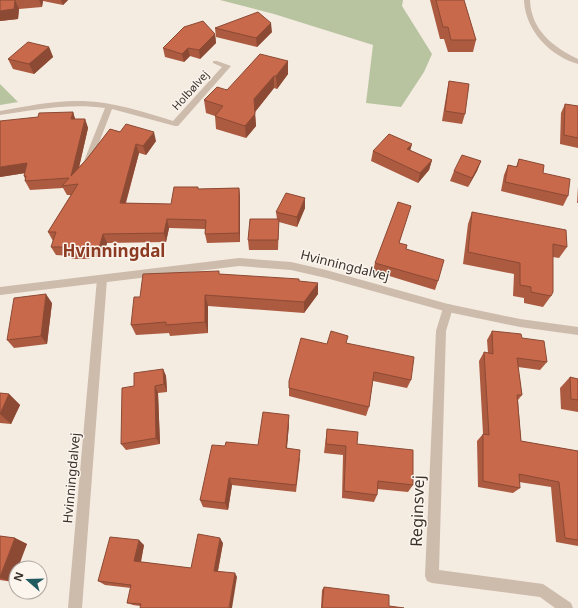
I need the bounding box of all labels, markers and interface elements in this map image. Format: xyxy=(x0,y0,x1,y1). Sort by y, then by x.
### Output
street label: Holbølvej xyxy=(168,67,212,113)
district label: Hvinningdal xyxy=(63,239,165,262)
street label: Hvinningdalvej xyxy=(299,245,391,285)
street label: Hvinningdalvej xyxy=(58,432,84,524)
street label: Reginsvej xyxy=(405,475,429,547)
north arrow xyxy=(8,560,48,600)
text: N xyxy=(10,570,27,583)

